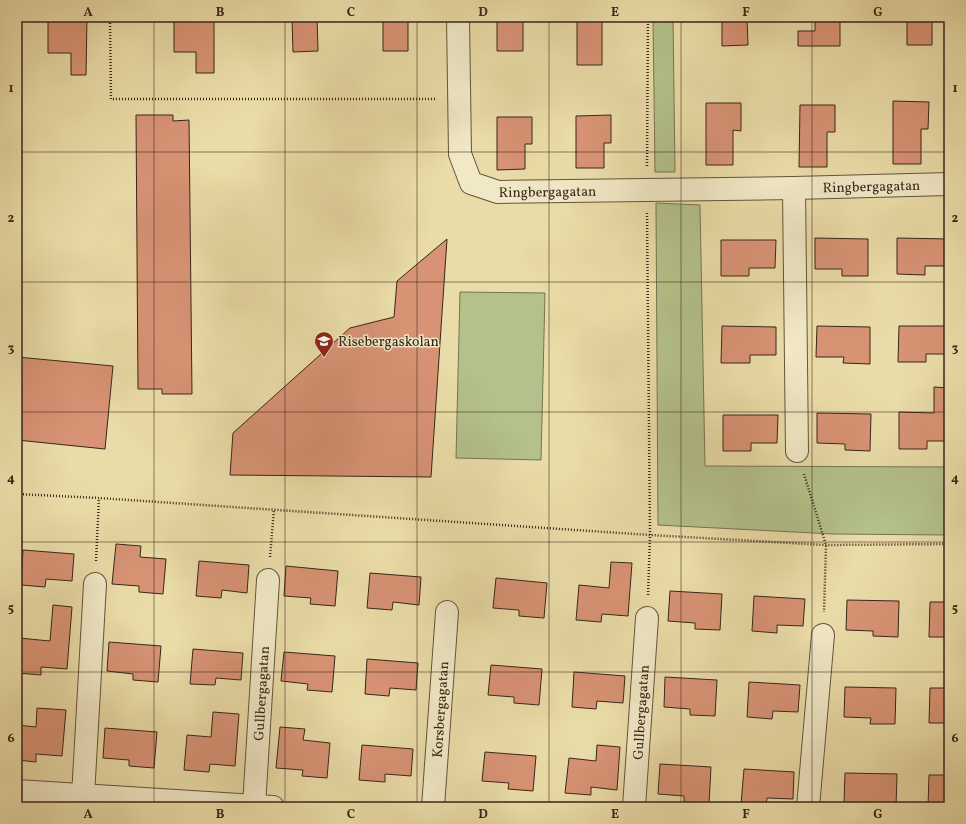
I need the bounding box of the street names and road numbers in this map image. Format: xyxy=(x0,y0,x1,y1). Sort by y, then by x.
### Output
street label: Ringbergagatan xyxy=(822,177,921,198)
street label: Ringbergagatan xyxy=(498,183,597,203)
street label: Gullbergagatan xyxy=(250,645,275,741)
street label: Korsbergagatan xyxy=(429,660,454,758)
street label: Gullbergagatan xyxy=(629,664,655,760)

